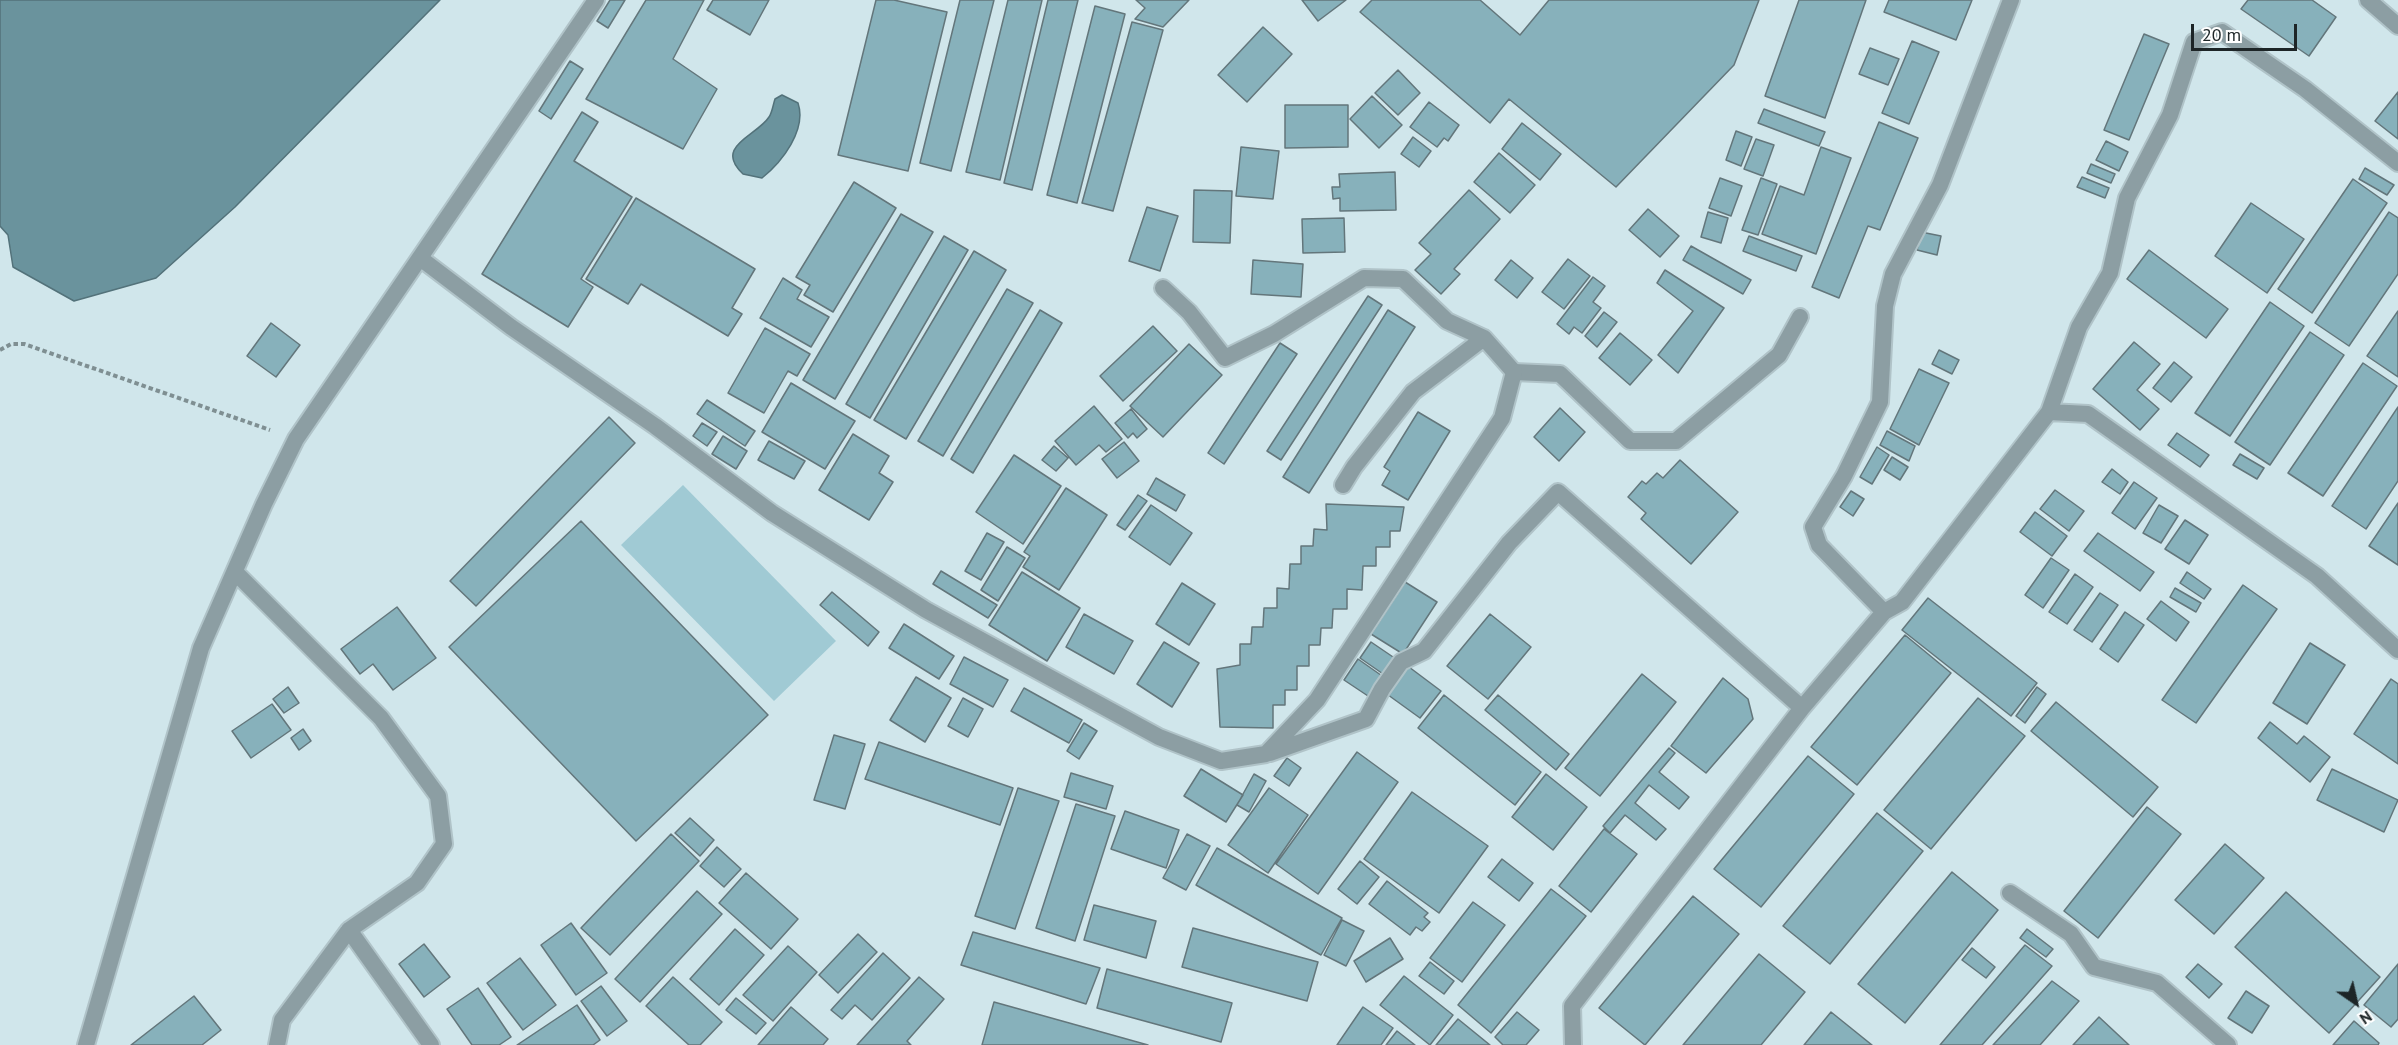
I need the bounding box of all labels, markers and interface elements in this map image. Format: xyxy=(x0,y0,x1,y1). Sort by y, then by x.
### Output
scale bar xyxy=(2194,12,2300,50)
text: 20 m xyxy=(2202,23,2241,46)
north arrow xyxy=(2326,973,2386,1033)
text: N xyxy=(2356,1007,2376,1029)

